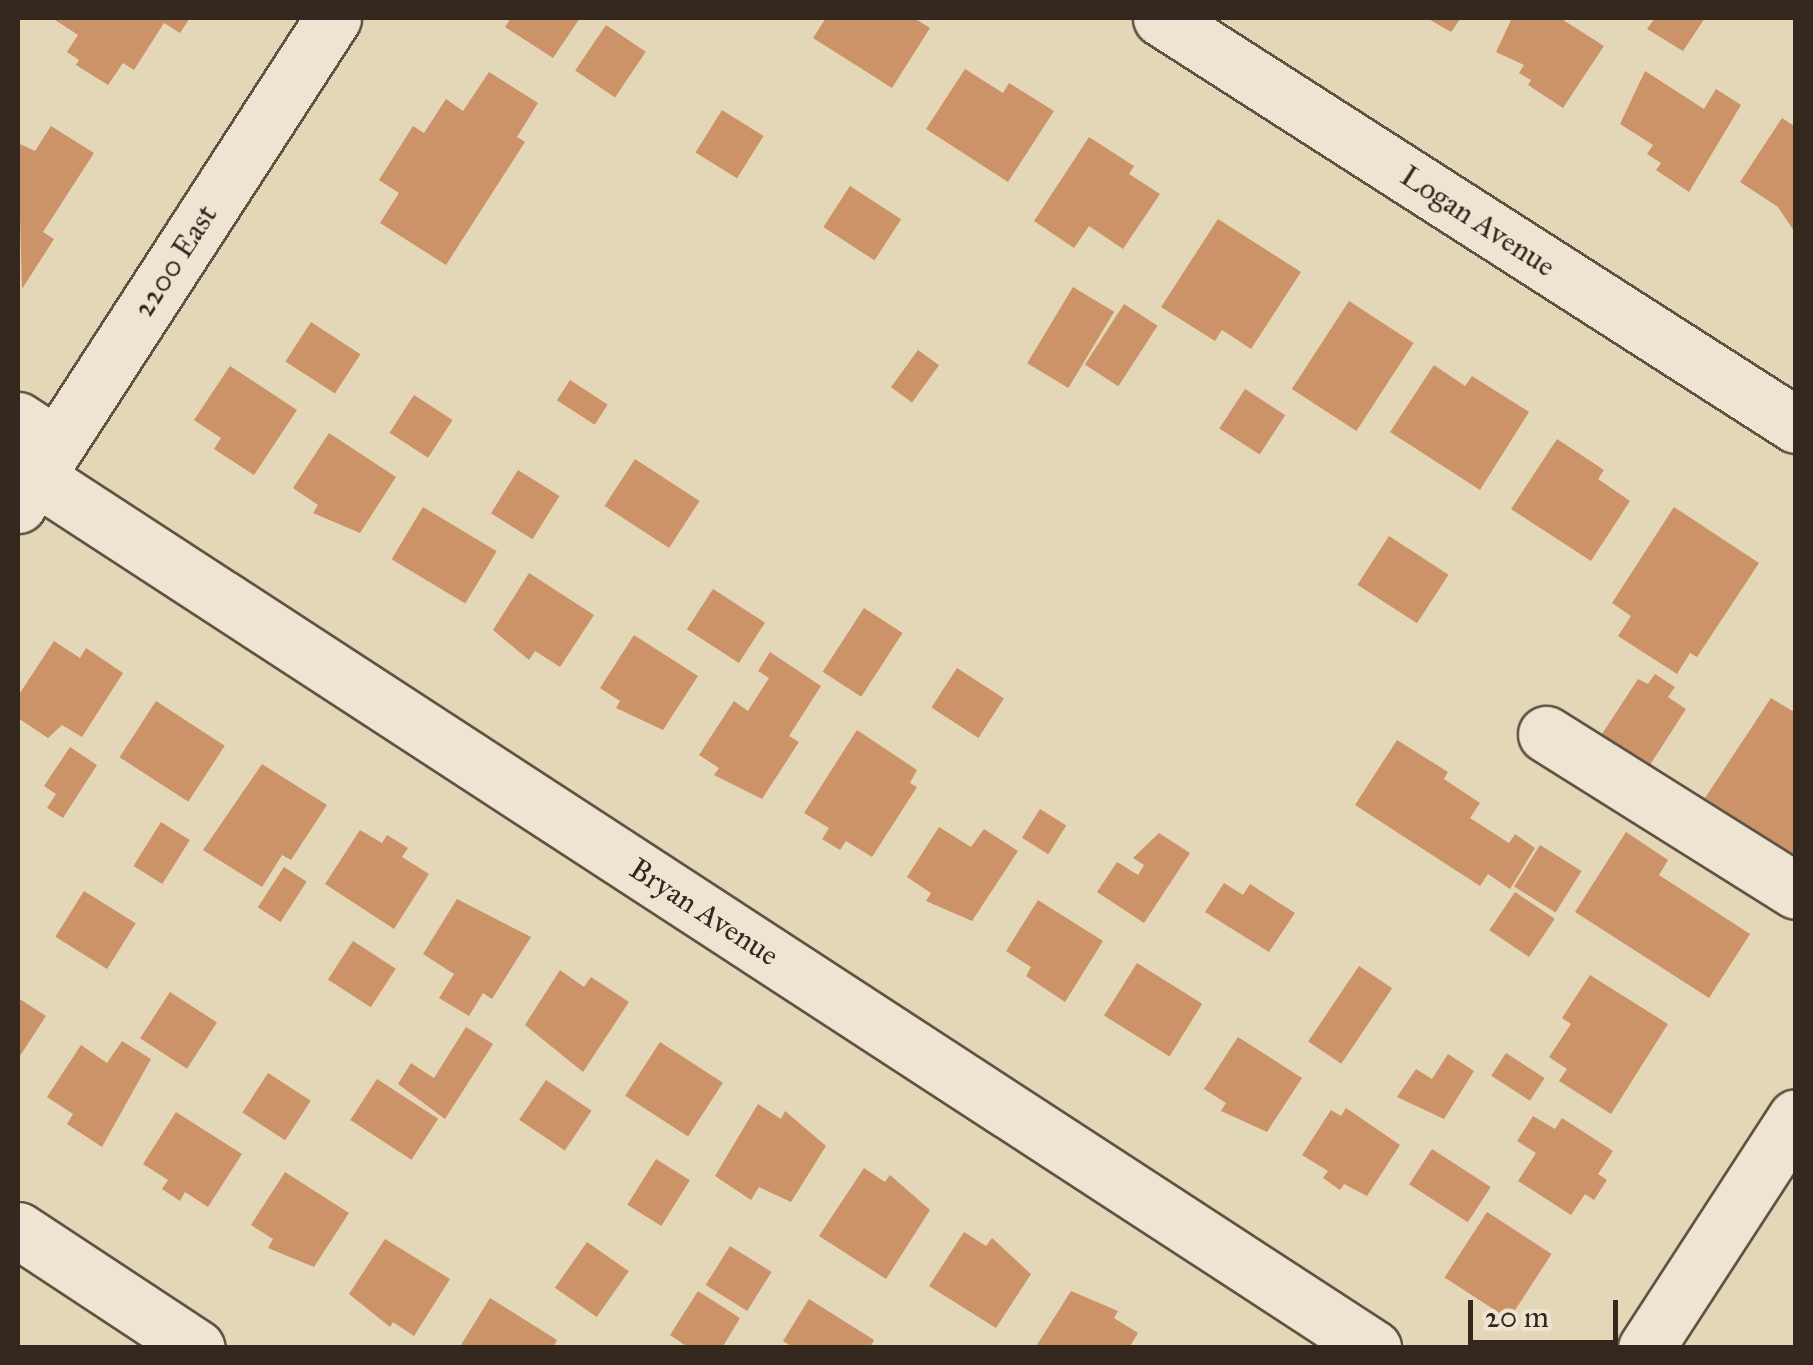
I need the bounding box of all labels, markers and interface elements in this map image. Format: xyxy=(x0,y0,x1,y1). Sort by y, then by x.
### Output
street label: Logan Avenue xyxy=(1394,158,1562,284)
street label: 2200 East xyxy=(125,198,225,324)
street label: Bryan Avenue xyxy=(623,851,785,973)
scale bar xyxy=(1473,1280,1623,1342)
text: 20 m xyxy=(1485,1299,1549,1335)

